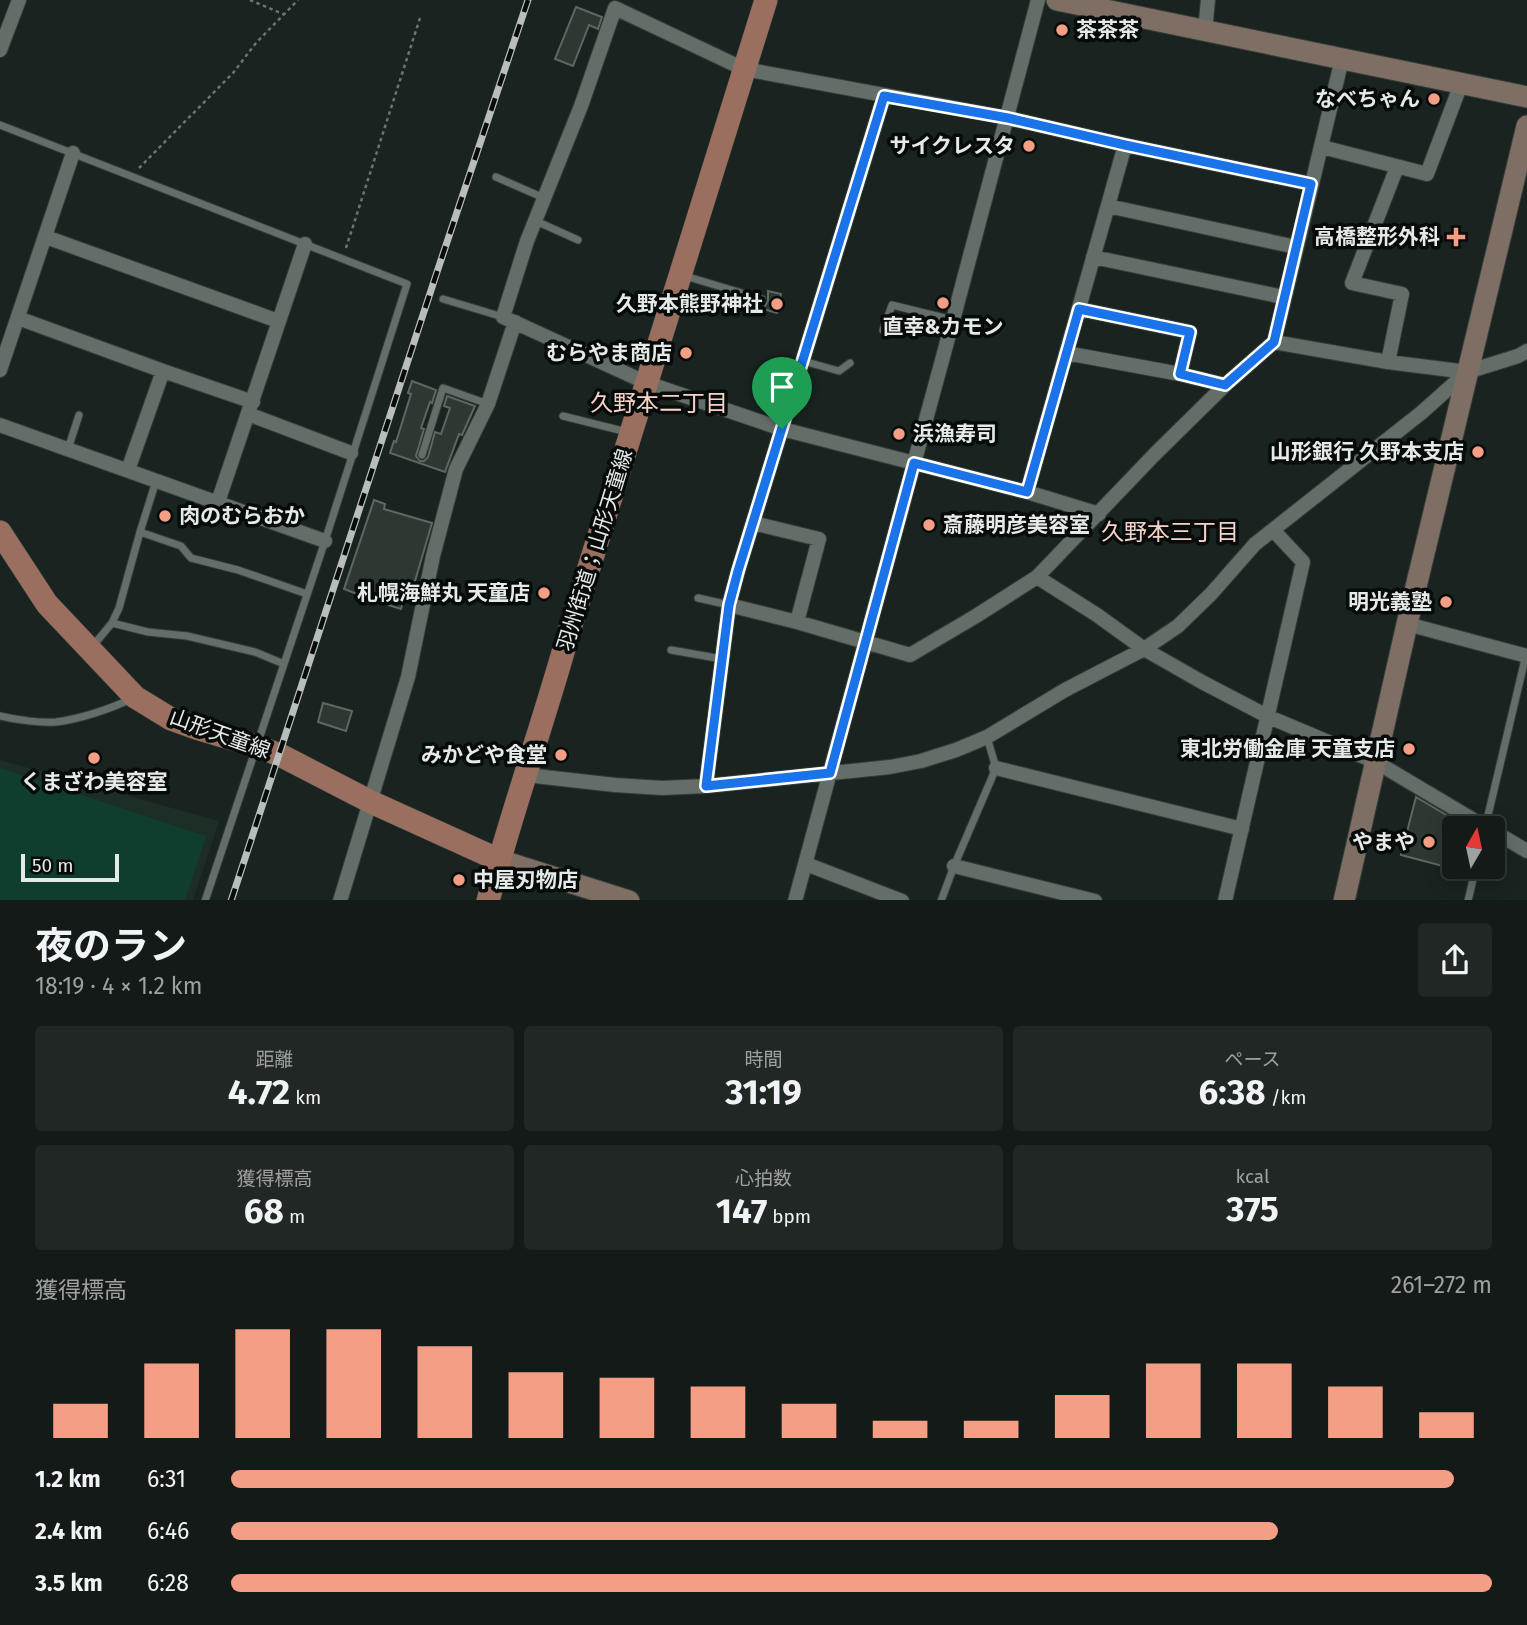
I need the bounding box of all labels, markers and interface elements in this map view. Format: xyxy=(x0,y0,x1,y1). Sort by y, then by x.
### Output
place label: 茶茶茶 xyxy=(1076,17,1139,43)
marker: 茶茶茶 xyxy=(1054,22,1070,38)
place label: なべちゃん xyxy=(1315,86,1420,112)
marker: なべちゃん xyxy=(1426,91,1442,107)
place label: サイクレスタ xyxy=(889,133,1015,159)
marker: サイクレスタ xyxy=(1021,138,1037,154)
place label: 高橋整形外科 xyxy=(1314,224,1440,250)
marker: 高橋整形外科 xyxy=(1446,227,1466,247)
place label: 久野本熊野神社 xyxy=(616,291,763,317)
marker: 直幸&カモン xyxy=(935,295,951,311)
marker: 久野本熊野神社 xyxy=(769,296,785,312)
place label: 直幸&カモン xyxy=(883,314,1003,340)
place label: むらやま商店 xyxy=(546,340,672,366)
marker: むらやま商店 xyxy=(678,345,694,361)
pin xyxy=(752,357,812,429)
icon: arrive xyxy=(763,368,801,406)
district label: 久野本二丁目 xyxy=(590,389,728,417)
place label: 浜漁寿司 xyxy=(913,421,997,447)
marker: 浜漁寿司 xyxy=(891,426,907,442)
place label: 山形銀行 久野本支店 xyxy=(1270,439,1464,465)
marker: 山形銀行 久野本支店 xyxy=(1470,444,1486,460)
street label: 羽州街道；山形天童線 xyxy=(552,446,638,654)
place label: 肉のむらおか xyxy=(179,503,305,529)
marker: 肉のむらおか xyxy=(157,508,173,524)
place label: 斎藤明彦美容室 xyxy=(943,512,1090,538)
marker: 斎藤明彦美容室 xyxy=(921,517,937,533)
district label: 久野本三丁目 xyxy=(1101,518,1239,546)
place label: 札幌海鮮丸 天童店 xyxy=(357,580,530,606)
marker: 札幌海鮮丸 天童店 xyxy=(536,585,552,601)
place label: 明光義塾 xyxy=(1348,589,1432,615)
marker: 明光義塾 xyxy=(1438,594,1454,610)
street label: 山形天童線 xyxy=(166,704,274,764)
place label: 東北労働金庫 天童支店 xyxy=(1180,736,1395,762)
marker: 東北労働金庫 天童支店 xyxy=(1401,741,1417,757)
place label: みかどや食堂 xyxy=(421,742,547,768)
marker: みかどや食堂 xyxy=(553,747,569,763)
marker: くまざわ美容室 xyxy=(86,750,102,766)
place label: くまざわ美容室 xyxy=(21,769,168,795)
north arrow xyxy=(1442,816,1505,878)
map controls xyxy=(1442,816,1505,879)
place label: やまや xyxy=(1352,829,1415,855)
marker: やまや xyxy=(1421,834,1437,850)
scale bar xyxy=(21,852,119,883)
text: 50 m xyxy=(32,854,73,877)
place label: 中屋刃物店 xyxy=(473,867,578,893)
marker: 中屋刃物店 xyxy=(451,872,467,888)
text: 夜のラン xyxy=(35,923,187,969)
button: share xyxy=(1418,923,1492,997)
text: 18:19 · 4 × 1.2 km xyxy=(35,972,202,1000)
text: 距離 xyxy=(255,1048,294,1071)
text: 時間 xyxy=(744,1048,783,1071)
text: ペース xyxy=(1224,1048,1281,1071)
text: 4.72 xyxy=(228,1071,290,1113)
text: 31:19 xyxy=(725,1071,802,1113)
text: 6:38 xyxy=(1198,1071,1266,1113)
text: km xyxy=(290,1086,321,1109)
text: /km xyxy=(1266,1086,1307,1109)
text: kcal xyxy=(1235,1165,1270,1188)
text: 獲得標高 xyxy=(236,1167,313,1190)
text: 心拍数 xyxy=(735,1167,792,1190)
text: 375 xyxy=(1226,1188,1279,1230)
text: 68 xyxy=(244,1190,284,1232)
text: 147 xyxy=(716,1190,767,1232)
text: m xyxy=(284,1205,305,1228)
text: bpm xyxy=(767,1205,811,1228)
text: 261–272 m xyxy=(1391,1271,1492,1299)
text: 獲得標高 xyxy=(35,1276,127,1304)
text: 1.2 km xyxy=(35,1465,101,1493)
text: 6:31 xyxy=(147,1465,186,1493)
text: 2.4 km xyxy=(35,1517,102,1545)
text: 6:46 xyxy=(147,1517,189,1545)
text: 3.5 km xyxy=(35,1569,103,1597)
text: 6:28 xyxy=(147,1569,189,1597)

